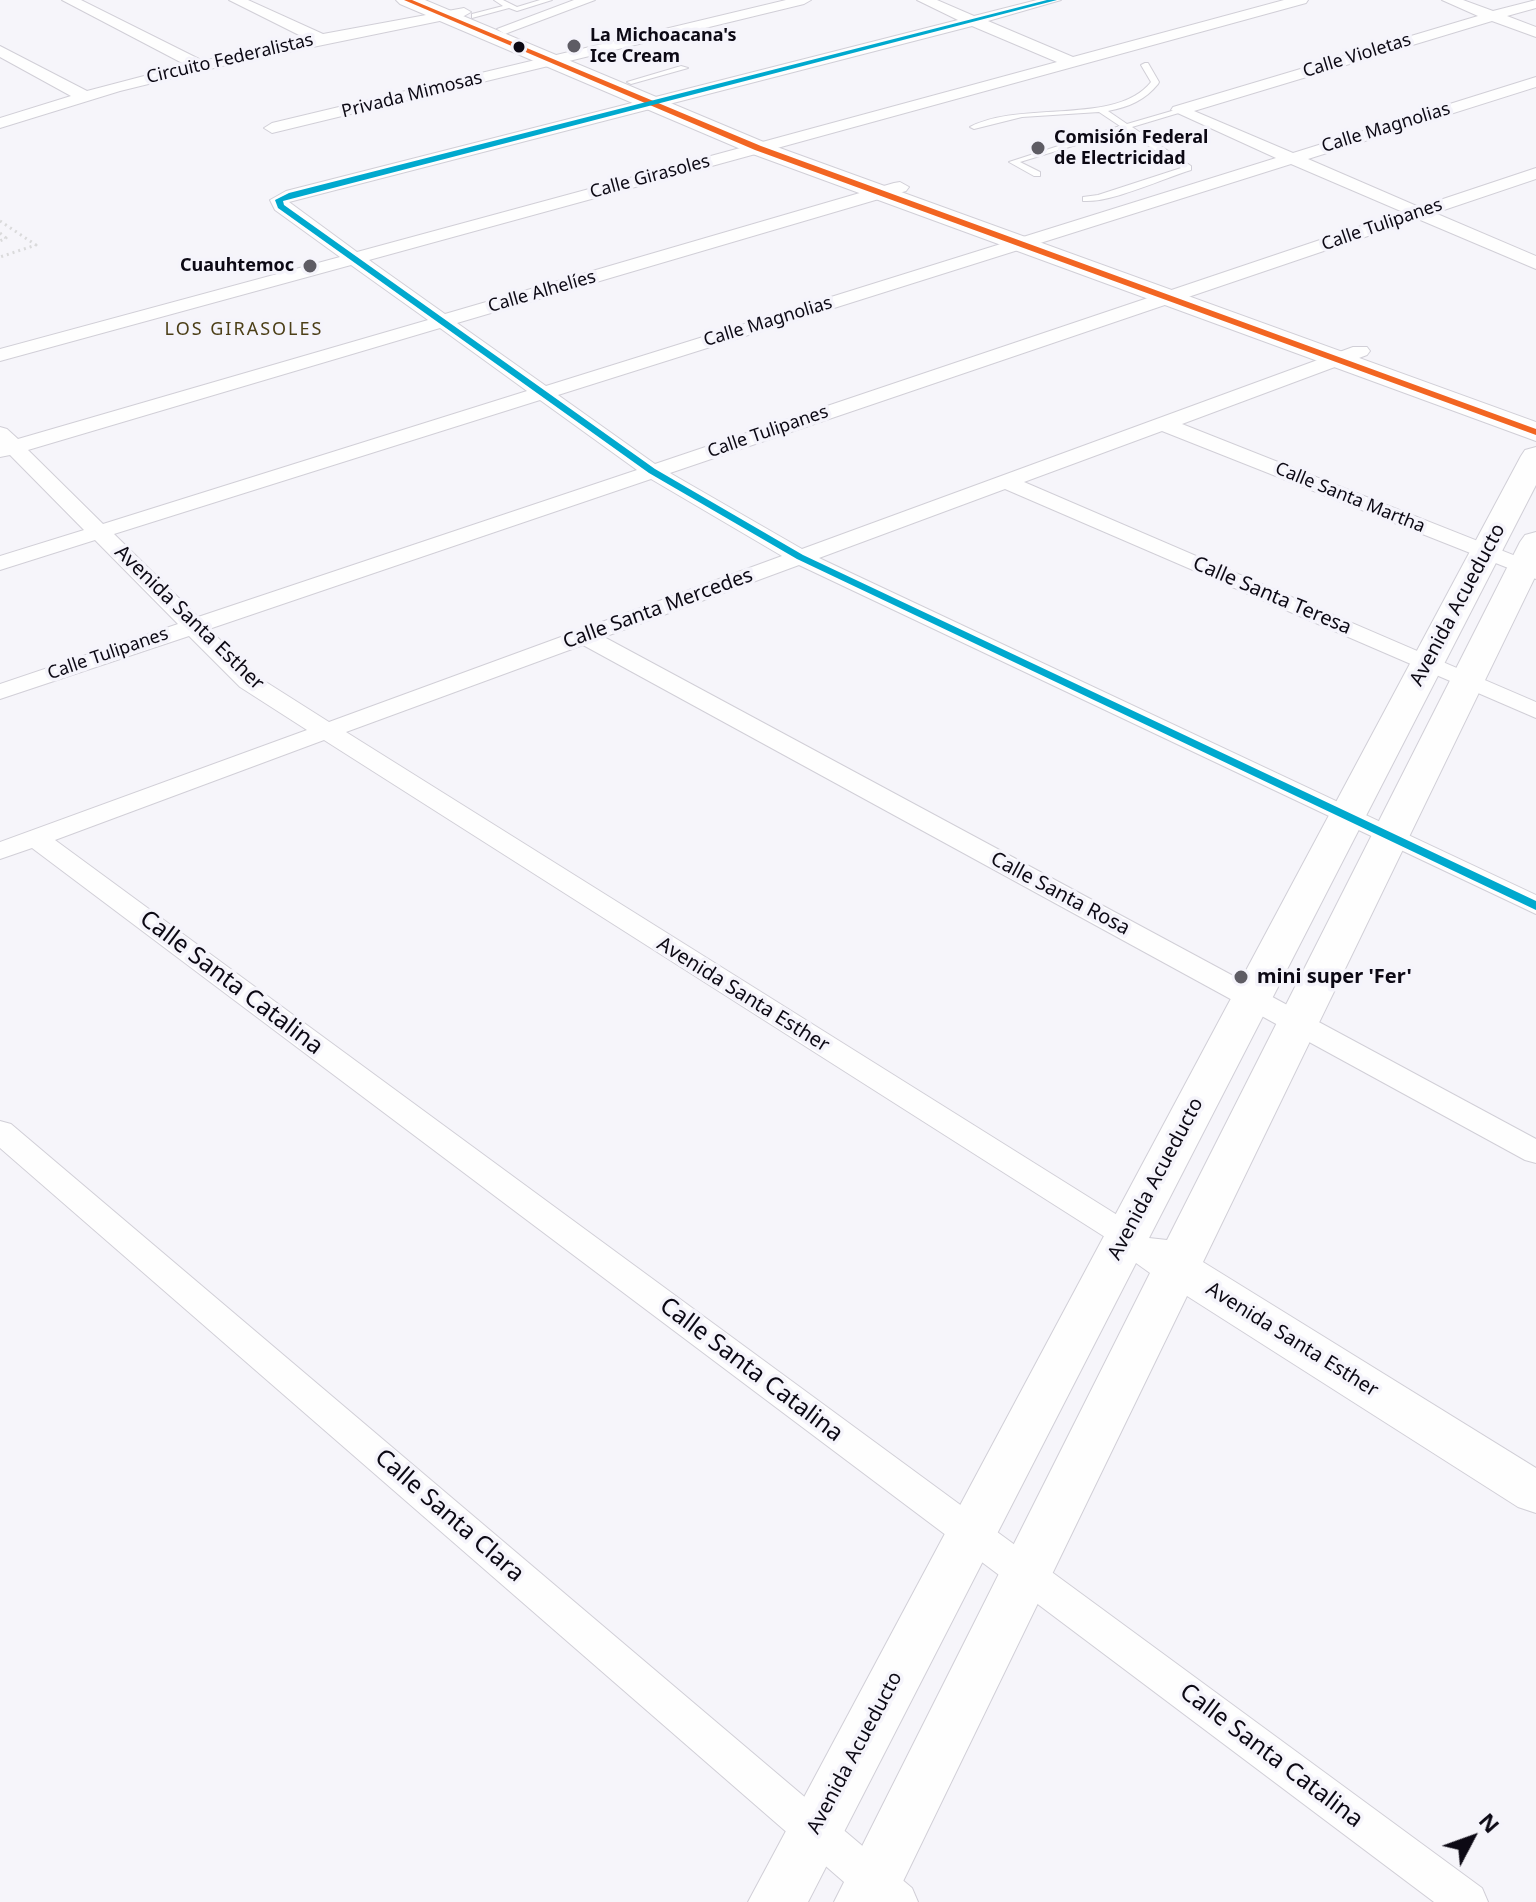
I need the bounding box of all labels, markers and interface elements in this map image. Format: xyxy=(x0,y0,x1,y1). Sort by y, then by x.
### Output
place label: La Michoacana's Ice Cream xyxy=(590,25,737,68)
street label: Circuito Federalistas xyxy=(144,29,316,89)
street label: Calle Violetas xyxy=(1300,29,1414,83)
marker: La Michoacana's Ice Cream xyxy=(565,37,583,55)
unlabelled marker xyxy=(511,39,527,55)
street label: Privada Mimosas xyxy=(339,67,485,123)
street label: Calle Magnolias xyxy=(1319,98,1453,158)
place label: Comisión Federal de Electricidad xyxy=(1054,127,1208,170)
marker: Comisión Federal de Electricidad xyxy=(1029,139,1047,157)
street label: Calle Girasoles xyxy=(588,151,712,203)
street label: Calle Tulipanes xyxy=(1319,194,1445,256)
place label: Cuauhtemoc xyxy=(180,255,294,277)
marker: Cuauhtemoc xyxy=(301,257,319,275)
street label: Calle Alhelíes xyxy=(486,266,598,318)
street label: Calle Magnolias xyxy=(701,292,835,352)
district label: LOS GIRASOLES xyxy=(165,319,323,341)
street label: Calle Tulipanes xyxy=(705,401,831,463)
street label: Calle Santa Martha xyxy=(1272,458,1428,538)
street label: Avenida Acueducto xyxy=(1405,520,1511,690)
street label: Avenida Santa Esther xyxy=(109,540,269,696)
street label: Calle Santa Teresa xyxy=(1189,552,1355,640)
street label: Calle Santa Mercedes xyxy=(560,563,756,655)
street label: Calle Tulipanes xyxy=(45,623,171,685)
street label: Calle Santa Rosa xyxy=(986,847,1134,941)
street label: Calle Santa Catalina xyxy=(134,905,328,1061)
street label: Avenida Santa Esther xyxy=(652,932,834,1058)
place label: mini super 'Fer' xyxy=(1257,965,1412,989)
marker: mini super 'Fer' xyxy=(1232,968,1250,986)
street label: Avenida Acueducto xyxy=(1103,1094,1209,1264)
street label: Avenida Santa Esther xyxy=(1201,1277,1383,1403)
street label: Calle Santa Catalina xyxy=(654,1292,848,1448)
street label: Calle Santa Clara xyxy=(368,1443,530,1589)
street label: Avenida Acueducto xyxy=(802,1668,908,1838)
street label: Calle Santa Catalina xyxy=(1174,1678,1368,1834)
north arrow xyxy=(1432,1798,1512,1878)
text: N xyxy=(1473,1806,1507,1839)

